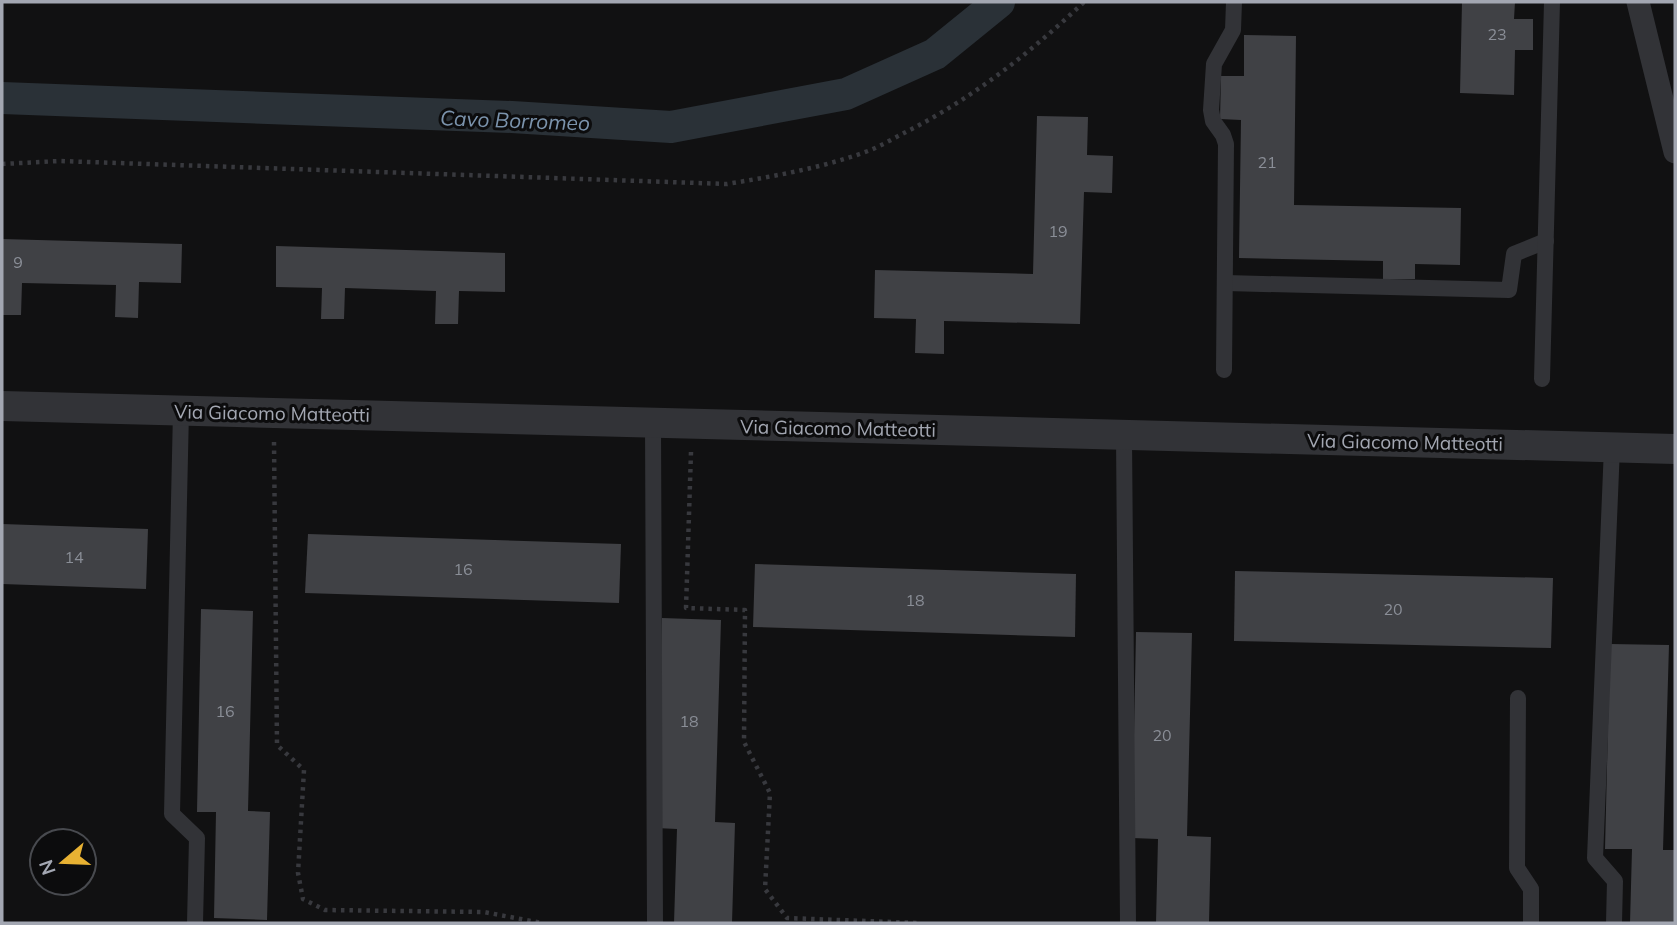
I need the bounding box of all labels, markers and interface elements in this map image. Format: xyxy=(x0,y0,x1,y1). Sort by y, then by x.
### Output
house number: 23 xyxy=(1487,24,1507,44)
water label: Cavo Borromeo xyxy=(439,104,591,136)
house number: 21 xyxy=(1257,152,1277,172)
house number: 19 xyxy=(1048,221,1068,241)
house number: 9 xyxy=(13,252,23,272)
street label: Via Giacomo Matteotti xyxy=(174,399,370,427)
street label: Via Giacomo Matteotti xyxy=(740,414,936,442)
street label: Via Giacomo Matteotti xyxy=(1307,428,1503,456)
house number: 14 xyxy=(64,547,84,567)
house number: 16 xyxy=(453,559,473,579)
house number: 18 xyxy=(905,590,925,610)
house number: 20 xyxy=(1383,599,1403,619)
house number: 16 xyxy=(215,701,235,721)
house number: 18 xyxy=(679,711,699,731)
house number: 20 xyxy=(1152,725,1172,745)
north arrow xyxy=(28,827,98,897)
text: N xyxy=(33,857,61,878)

